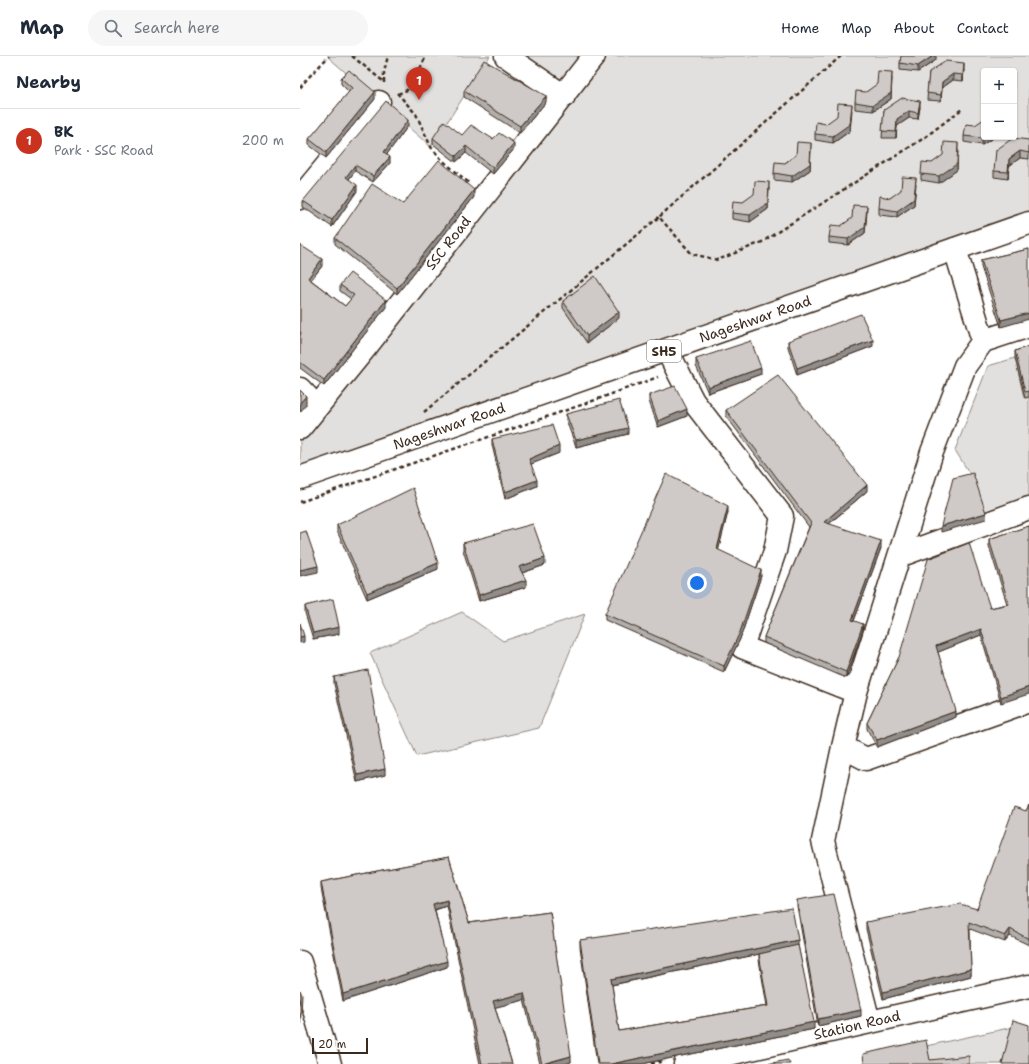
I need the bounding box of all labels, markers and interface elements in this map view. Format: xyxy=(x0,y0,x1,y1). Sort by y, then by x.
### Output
search box xyxy=(88,10,368,46)
text: Map xyxy=(20,15,64,40)
icon: search xyxy=(102,17,124,39)
text: Search here xyxy=(134,18,220,38)
text: Home xyxy=(781,19,820,37)
text: Map xyxy=(842,19,872,37)
text: About xyxy=(894,19,935,37)
text: Contact xyxy=(957,19,1009,37)
pin: 1 xyxy=(406,67,432,100)
map controls xyxy=(981,68,1017,140)
button: + xyxy=(981,68,1017,104)
text: Nearby xyxy=(16,71,81,93)
button: − xyxy=(981,104,1017,140)
text: BK xyxy=(54,122,74,142)
text: 1 xyxy=(26,132,32,149)
text: 200 m xyxy=(242,132,284,149)
text: Park · SSC Road xyxy=(54,142,153,159)
street label: SSC Road xyxy=(421,212,475,274)
street label: Nageshwar Road xyxy=(697,291,814,347)
road number: SH5 xyxy=(647,340,681,362)
street label: Nageshwar Road xyxy=(391,398,508,454)
your location xyxy=(687,573,707,593)
street label: Station Road xyxy=(812,1006,902,1044)
scale bar xyxy=(312,1036,368,1055)
text: 20 m xyxy=(318,1037,346,1052)

